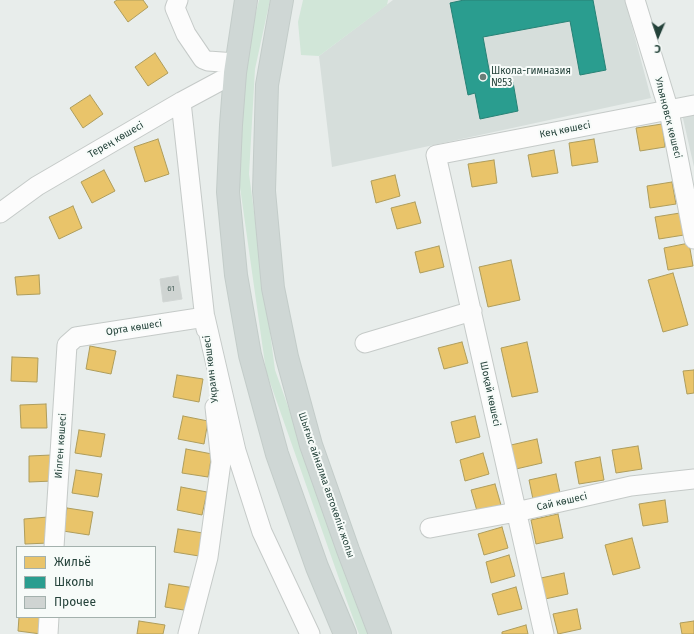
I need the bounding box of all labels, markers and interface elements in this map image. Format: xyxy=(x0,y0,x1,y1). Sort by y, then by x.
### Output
north arrow xyxy=(638,16,678,56)
text: С xyxy=(654,42,661,55)
place label: Школа-гимназия №53 xyxy=(491,65,571,88)
marker: Школа-гимназия №53 xyxy=(478,72,488,82)
street label: Ульяновск көшесі xyxy=(652,76,684,160)
street label: Терең көшесі xyxy=(86,119,146,161)
street label: Кең көшесі xyxy=(538,119,592,141)
house number: 61 xyxy=(167,284,175,294)
street label: Орта көшесі xyxy=(105,318,163,338)
street label: Украин көшесі xyxy=(201,334,221,404)
street label: Шоқай көшесі xyxy=(477,360,503,428)
street label: Шығыс айналма автокөлік жолы xyxy=(295,411,357,559)
street label: Иілген көшесі xyxy=(53,413,69,479)
street label: Сай көшесі xyxy=(536,490,588,514)
legend xyxy=(16,546,156,618)
text: Жильё xyxy=(54,555,91,569)
text: Школы xyxy=(54,575,94,589)
text: Прочее xyxy=(54,595,96,609)

